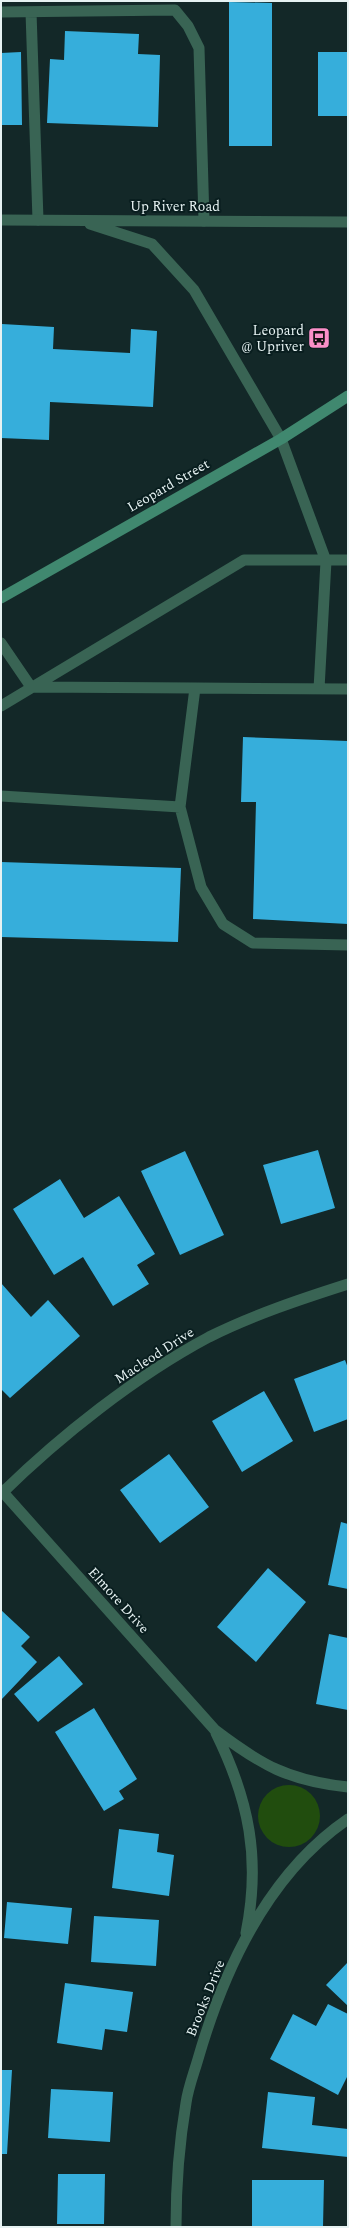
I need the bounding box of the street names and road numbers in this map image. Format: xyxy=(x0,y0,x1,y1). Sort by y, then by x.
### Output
street label: Up River Road xyxy=(130,196,220,217)
street label: Leopard Street xyxy=(123,453,213,517)
street label: Macleod Drive xyxy=(110,1322,198,1389)
street label: Elmore Drive xyxy=(83,1562,154,1638)
street label: Brooks Drive xyxy=(180,1956,231,2040)

